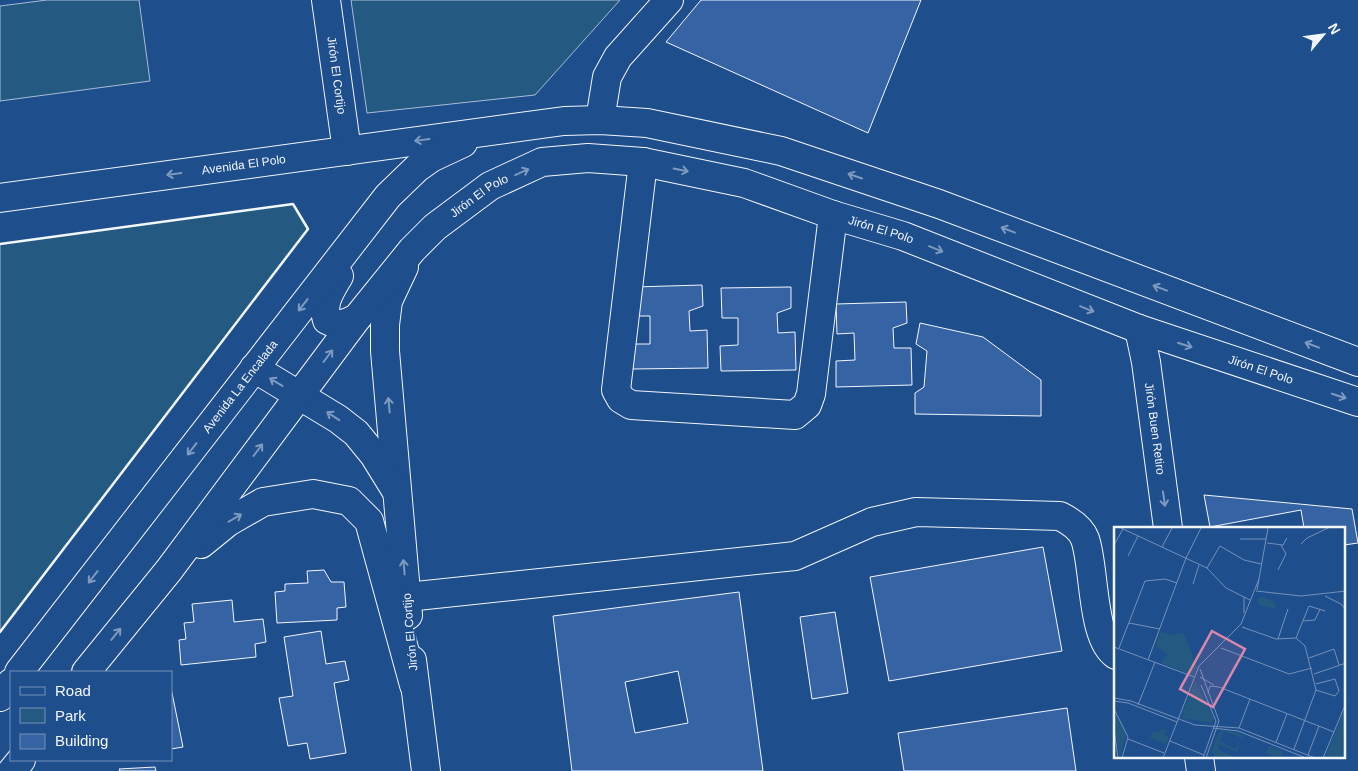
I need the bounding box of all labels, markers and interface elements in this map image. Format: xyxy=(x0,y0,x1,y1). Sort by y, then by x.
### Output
north arrow xyxy=(1298,10,1348,60)
text: N xyxy=(1325,20,1344,37)
street label: Jirón El Cortijo xyxy=(324,36,349,115)
one-way arrow xyxy=(414,136,430,146)
street label: Avenida El Polo xyxy=(201,152,287,177)
one-way arrow xyxy=(514,166,529,176)
one-way arrow xyxy=(673,166,689,175)
one-way arrow xyxy=(166,169,182,179)
street label: Jirón El Polo xyxy=(447,171,511,220)
one-way arrow xyxy=(848,171,864,180)
street label: Jirón El Polo xyxy=(847,213,916,247)
one-way arrow xyxy=(1001,225,1016,235)
one-way arrow xyxy=(928,245,943,254)
one-way arrow xyxy=(1153,283,1169,292)
one-way arrow xyxy=(297,299,308,312)
one-way arrow xyxy=(1079,305,1094,314)
street label: Avenida La Encalada xyxy=(200,337,281,436)
one-way arrow xyxy=(1177,340,1193,350)
one-way arrow xyxy=(1305,340,1321,349)
one-way arrow xyxy=(323,350,334,363)
street label: Jirón El Polo xyxy=(1227,352,1295,387)
one-way arrow xyxy=(270,376,284,386)
street label: Jirón Buen Retiro xyxy=(1142,382,1168,476)
one-way arrow xyxy=(1331,391,1347,401)
one-way arrow xyxy=(385,397,394,413)
one-way arrow xyxy=(326,411,340,421)
one-way arrow xyxy=(187,442,198,455)
one-way arrow xyxy=(253,443,263,457)
one-way arrow xyxy=(1159,490,1169,506)
one-way arrow xyxy=(227,513,241,523)
inset map xyxy=(1114,527,1346,758)
one-way arrow xyxy=(399,559,409,575)
one-way arrow xyxy=(87,570,98,583)
street label: Jirón El Cortijo xyxy=(400,592,420,671)
one-way arrow xyxy=(111,628,122,641)
legend xyxy=(10,671,172,761)
text: Road xyxy=(55,682,91,699)
text: Park xyxy=(55,707,86,724)
text: Building xyxy=(55,732,108,749)

